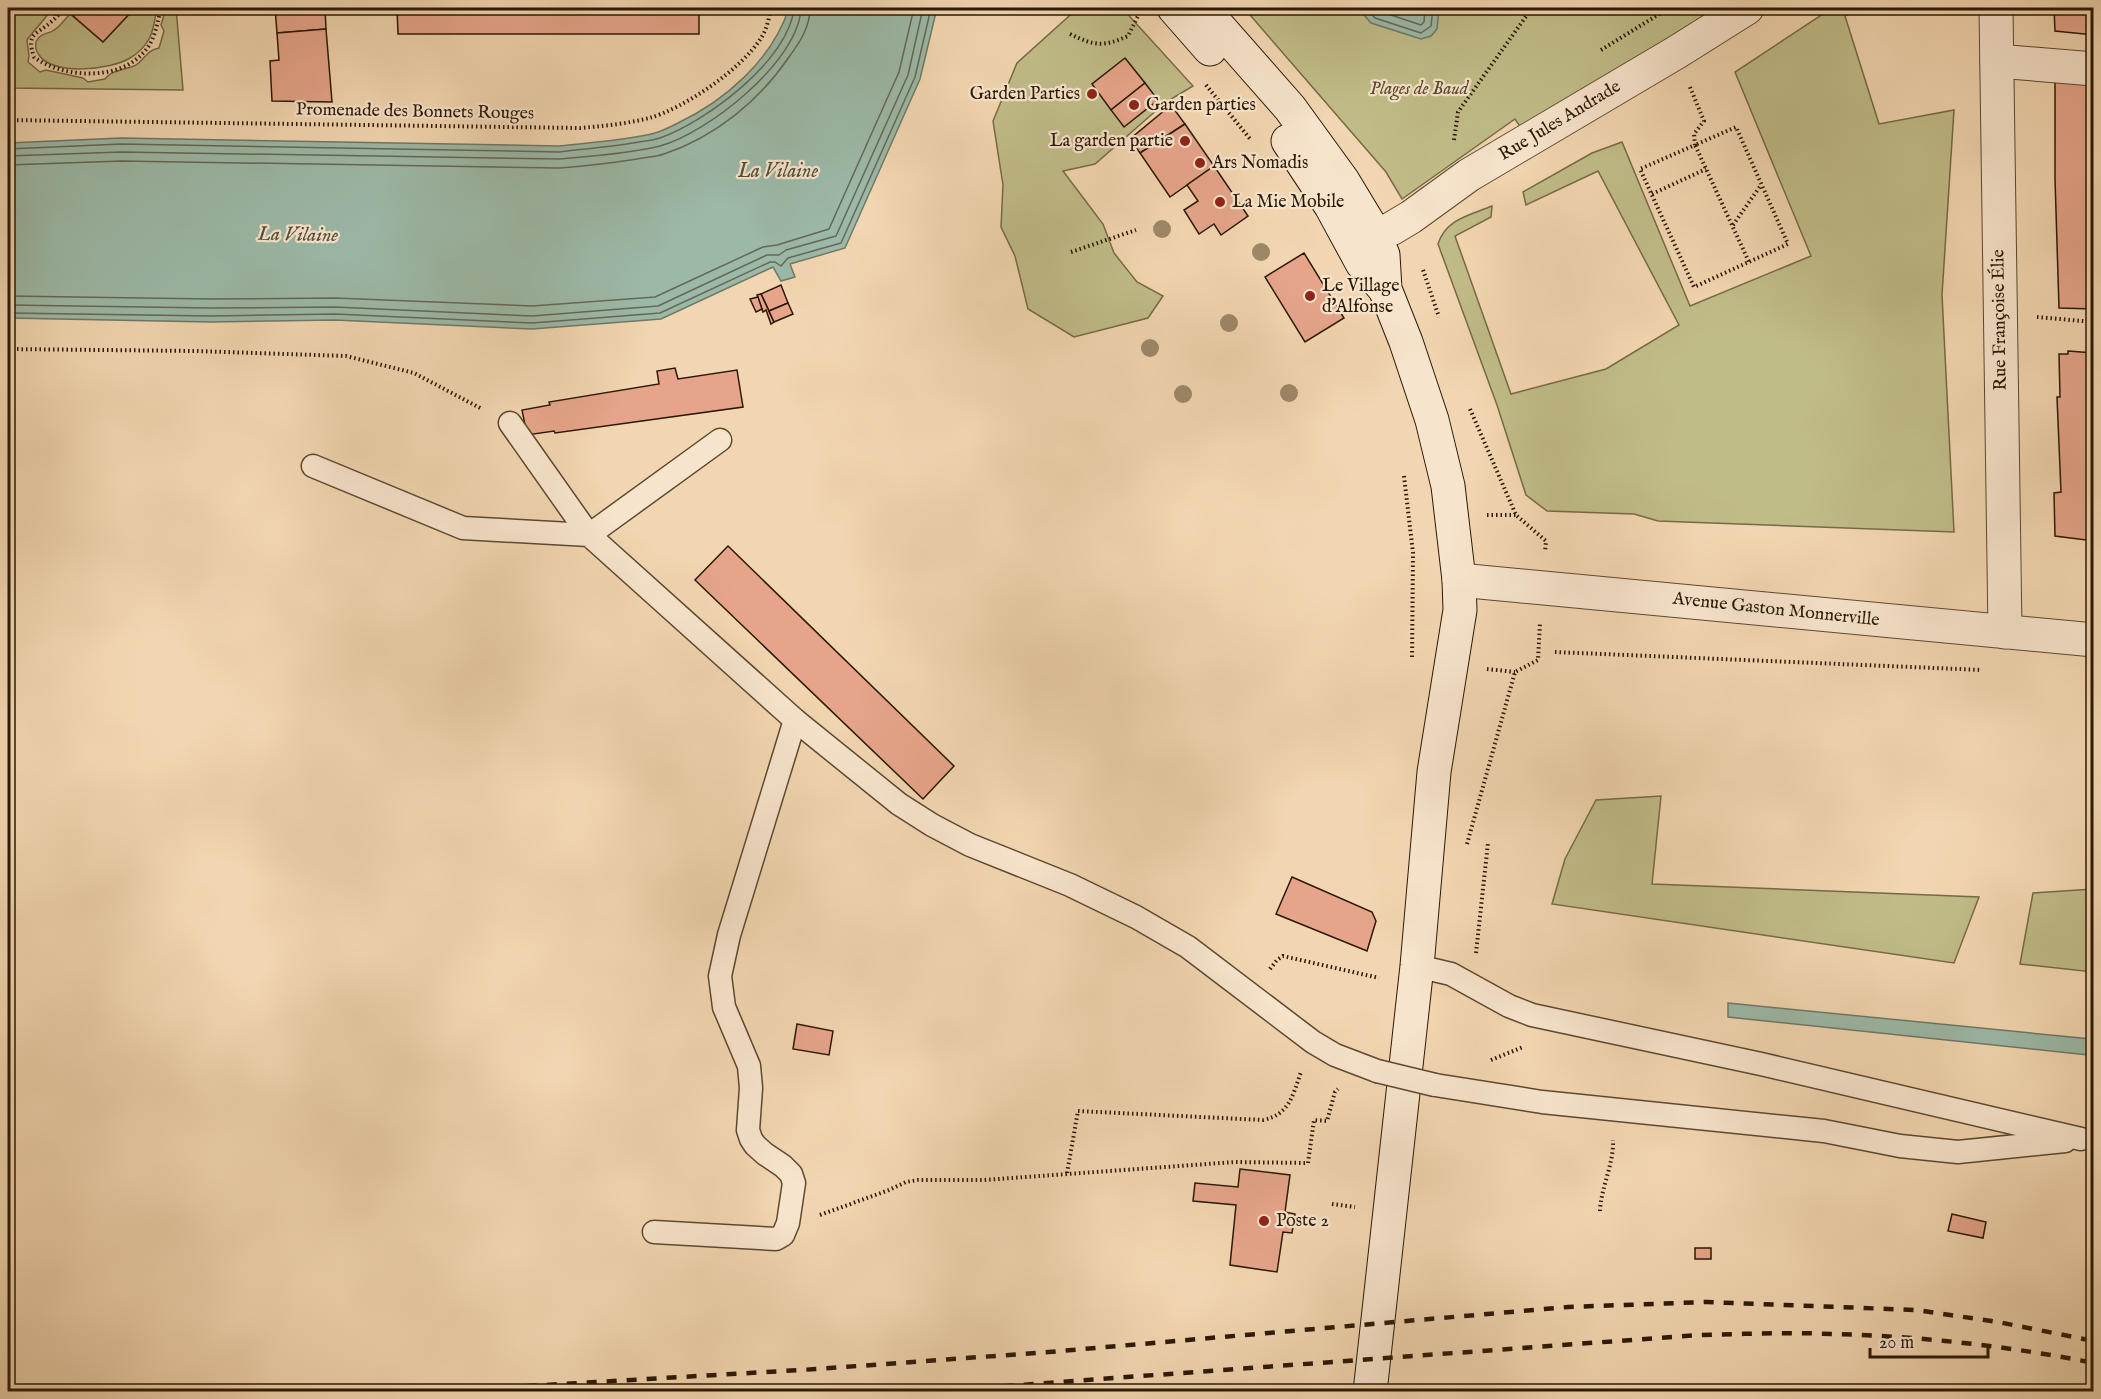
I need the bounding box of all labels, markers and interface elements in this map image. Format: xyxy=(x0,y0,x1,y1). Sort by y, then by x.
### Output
street label: Rue Jules Andrade xyxy=(1495,76,1625,166)
park label: Plages de Baud xyxy=(1370,78,1470,101)
place label: Garden Parties xyxy=(970,83,1080,106)
marker: Garden Parties xyxy=(1085,87,1099,101)
place label: Garden parties xyxy=(1146,94,1256,117)
street label: Promenade des Bonnets Rouges xyxy=(296,98,534,126)
marker: Garden parties xyxy=(1127,98,1141,112)
place label: La garden partie xyxy=(1050,130,1173,153)
marker: La garden partie xyxy=(1178,134,1192,148)
place label: Ars Nomadis xyxy=(1211,152,1308,175)
marker: Ars Nomadis xyxy=(1193,156,1207,170)
water label: La Vilaine xyxy=(737,159,818,184)
place label: La Mie Mobile xyxy=(1232,191,1344,214)
marker: La Mie Mobile xyxy=(1213,195,1227,209)
water label: La Vilaine xyxy=(257,222,339,248)
street label: Rue Françoise Élie xyxy=(1985,249,2013,391)
place label: Le Village d'Alfonse xyxy=(1322,275,1399,319)
marker: Le Village d'Alfonse xyxy=(1303,289,1317,303)
street label: Avenue Gaston Monnerville xyxy=(1670,588,1881,632)
place label: Poste 2 xyxy=(1276,1210,1329,1233)
marker: Poste 2 xyxy=(1257,1214,1271,1228)
scale bar xyxy=(1870,1321,1988,1359)
text: 20 m xyxy=(1879,1332,1914,1355)

